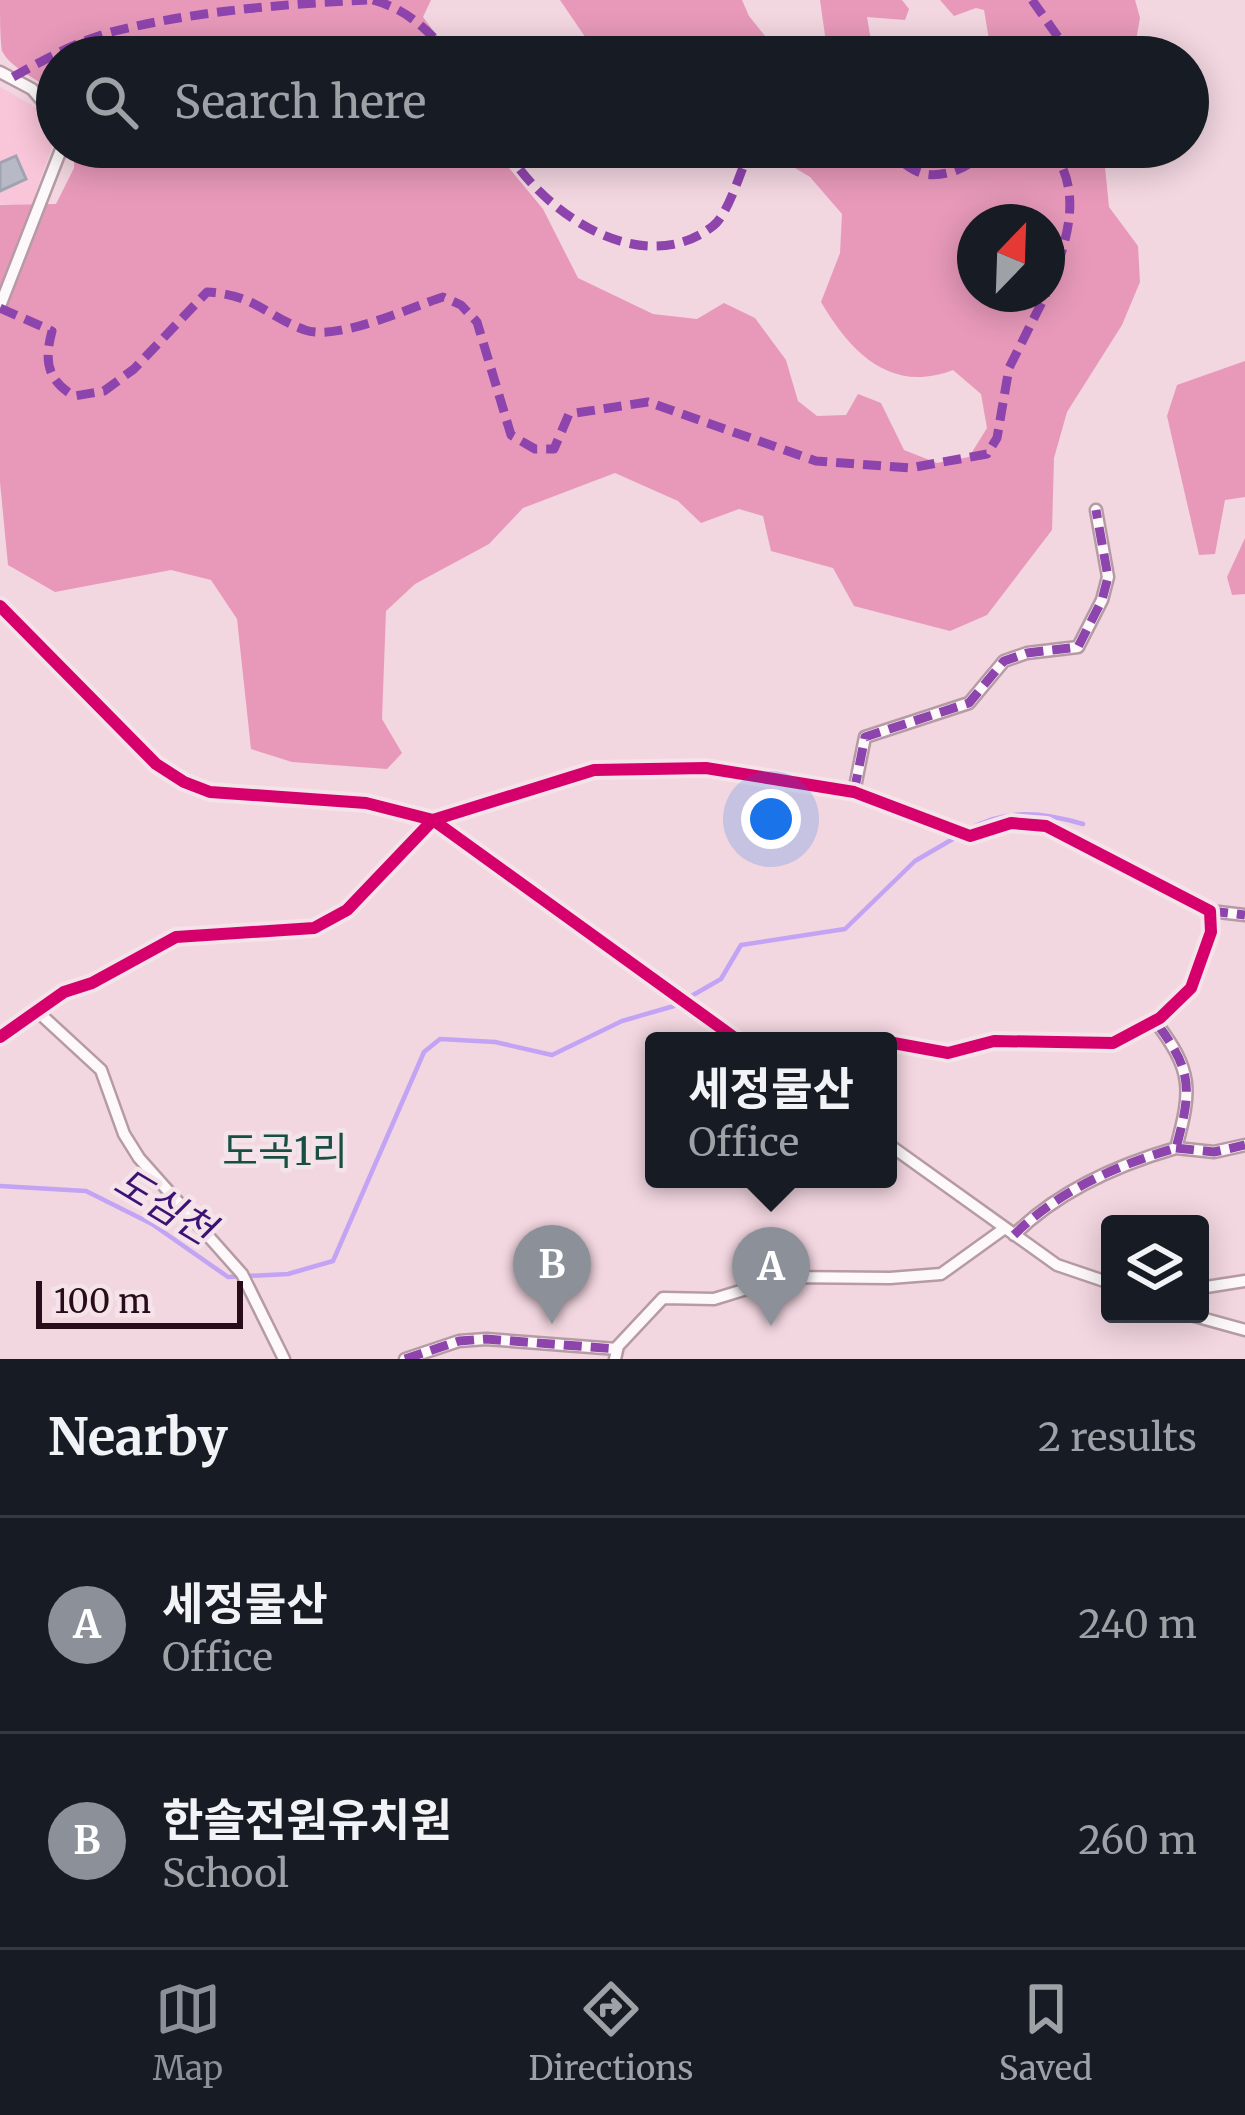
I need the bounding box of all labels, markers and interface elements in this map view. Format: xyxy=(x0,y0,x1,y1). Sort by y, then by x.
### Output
search box xyxy=(36,36,1209,168)
icon: search xyxy=(78,69,144,135)
text: Search here xyxy=(174,74,426,130)
north arrow xyxy=(957,204,1065,312)
your location xyxy=(741,789,801,849)
popup xyxy=(645,1032,897,1188)
text: 세정물산 xyxy=(688,1061,854,1117)
text: Office xyxy=(688,1118,799,1167)
district label: 도곡1리 xyxy=(222,1127,348,1176)
water label: 도심천 xyxy=(105,1157,226,1257)
map controls xyxy=(1101,1215,1209,1323)
button: layers xyxy=(1101,1215,1209,1323)
pin: B xyxy=(513,1225,591,1324)
pin: A xyxy=(732,1227,810,1326)
scale bar xyxy=(36,1275,243,1328)
text: 100 m xyxy=(54,1281,151,1322)
text: Nearby xyxy=(48,1405,228,1469)
text: 2 results xyxy=(1038,1413,1197,1462)
text: 세정물산 xyxy=(162,1576,328,1632)
text: A xyxy=(73,1600,101,1649)
text: 240 m xyxy=(1078,1600,1197,1649)
text: Office xyxy=(162,1633,273,1682)
text: 한솔전원유치원 xyxy=(162,1792,452,1848)
text: B xyxy=(73,1816,101,1865)
text: 260 m xyxy=(1078,1816,1197,1865)
text: School xyxy=(162,1849,289,1898)
tab: Map xyxy=(153,1976,223,2089)
tab: Directions xyxy=(528,1976,693,2089)
tab: Saved xyxy=(999,1976,1092,2089)

